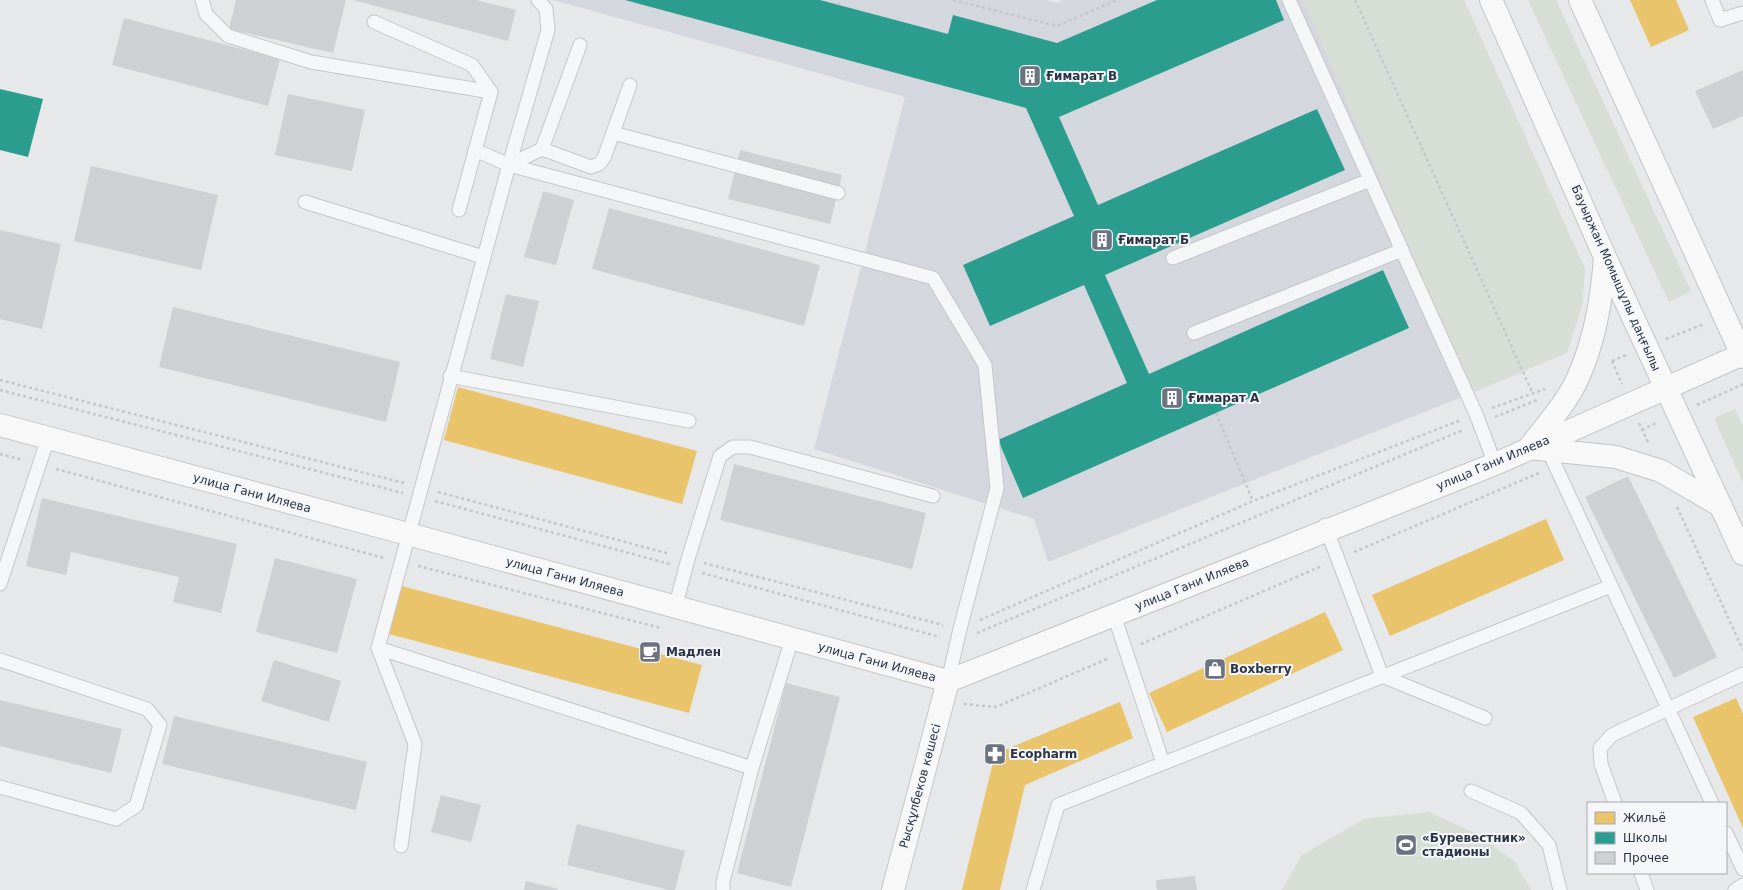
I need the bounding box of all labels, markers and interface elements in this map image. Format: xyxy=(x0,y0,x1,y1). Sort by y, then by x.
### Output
building icon: Ғимарат В xyxy=(1017,63,1043,89)
place label: Ғимарат В xyxy=(1046,69,1117,83)
street label: Бауыржан Момышұлы даңғылы xyxy=(1568,183,1664,373)
building icon: Ғимарат Б xyxy=(1089,227,1115,253)
place label: Ғимарат Б xyxy=(1118,233,1189,247)
building icon: Ғимарат А xyxy=(1159,385,1185,411)
place label: Ғимарат А xyxy=(1188,391,1260,405)
street label: улица Гани Иляева xyxy=(1434,433,1552,493)
street label: улица Гани Иляева xyxy=(191,470,313,516)
street label: улица Гани Иляева xyxy=(504,554,626,600)
street label: улица Гани Иляева xyxy=(1133,555,1251,613)
cafe icon: Мадлен xyxy=(637,639,663,665)
street label: улица Гани Иляева xyxy=(816,639,938,685)
place label: Мадлен xyxy=(666,645,721,659)
shop icon: Boxberry xyxy=(1202,656,1228,682)
place label: Boxberry xyxy=(1230,662,1292,676)
street label: Рысқұлбеков көшесі xyxy=(897,722,943,850)
pharmacy icon: Ecopharm xyxy=(982,741,1008,767)
place label: Ecopharm xyxy=(1010,747,1077,761)
legend xyxy=(1587,802,1727,874)
text: Жильё xyxy=(1623,811,1666,825)
place label: «Буревестник» стадионы xyxy=(1422,831,1526,859)
text: Школы xyxy=(1623,831,1668,845)
sports icon: «Буревестник» стадионы xyxy=(1393,832,1419,858)
text: Прочее xyxy=(1623,851,1669,865)

